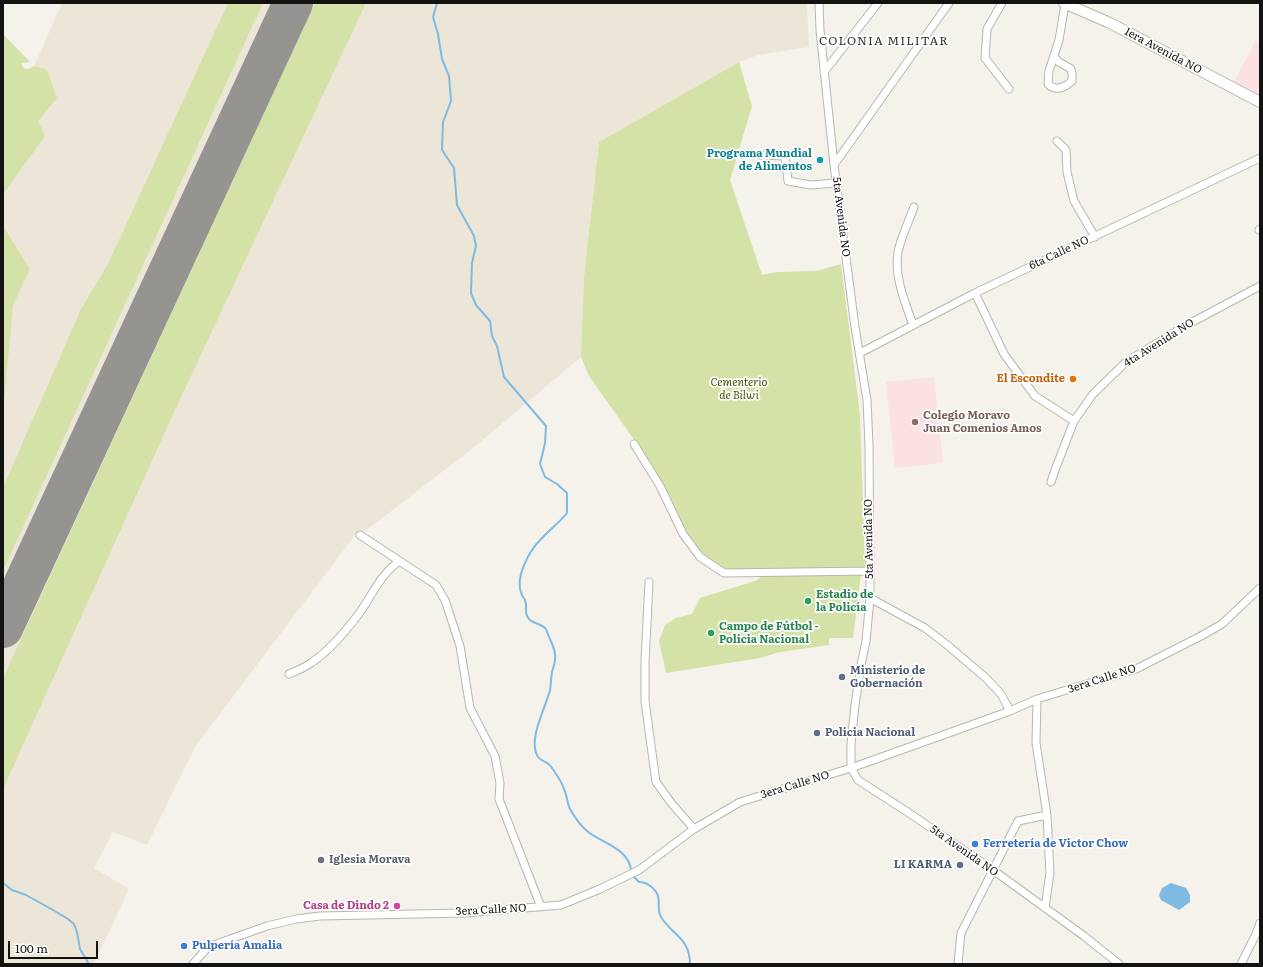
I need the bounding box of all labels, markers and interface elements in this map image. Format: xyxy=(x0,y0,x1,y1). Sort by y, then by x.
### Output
street label: 1era Avenida NO xyxy=(1122,25,1204,77)
district label: COLONIA MILITAR xyxy=(819,34,949,48)
place label: Programa Mundial de Alimentos xyxy=(707,147,812,173)
marker: Programa Mundial de Alimentos xyxy=(815,155,825,165)
street label: 5ta Avenida NO xyxy=(830,176,852,258)
street label: 6ta Calle NO xyxy=(1027,233,1091,273)
street label: 4ta Avenida NO xyxy=(1121,316,1197,370)
place label: El Escondite xyxy=(997,372,1065,386)
marker: El Escondite xyxy=(1068,374,1078,384)
park label: Cementerio de Bilwi xyxy=(710,376,768,402)
place label: Colegio Moravo Juan Comenios Amos xyxy=(923,409,1042,435)
marker: Colegio Moravo Juan Comenios Amos xyxy=(910,417,920,427)
street label: 5ta Avenida NO xyxy=(862,499,876,579)
place label: Estadio de la Policía xyxy=(816,588,873,614)
marker: Estadio de la Policía xyxy=(803,596,813,606)
place label: Campo de Fútbol - Policia Nacional xyxy=(719,620,818,646)
marker: Campo de Fútbol - Policia Nacional xyxy=(706,628,716,638)
street label: 3era Calle NO xyxy=(1066,662,1138,696)
place label: Ministerio de Gobernación xyxy=(850,664,925,690)
marker: Ministerio de Gobernación xyxy=(837,672,847,682)
place label: Policia Nacional xyxy=(825,726,915,740)
marker: Policia Nacional xyxy=(812,728,822,738)
street label: 3era Calle NO xyxy=(759,768,831,802)
street label: 5ta Avenida NO xyxy=(927,823,1001,879)
place label: Ferretería de Victor Chow xyxy=(983,837,1128,851)
marker: Ferretería de Victor Chow xyxy=(970,839,980,849)
place label: Iglesia Morava xyxy=(329,853,411,867)
marker: Iglesia Morava xyxy=(316,855,326,865)
place label: LI KARMA xyxy=(894,858,952,872)
marker: LI KARMA xyxy=(955,860,965,870)
place label: Casa de Dindo 2 xyxy=(303,899,389,913)
marker: Casa de Dindo 2 xyxy=(392,901,402,911)
street label: 3era Calle NO xyxy=(455,902,527,918)
scale bar xyxy=(10,933,100,959)
text: 100 m xyxy=(15,939,48,957)
place label: Pulpería Amalia xyxy=(192,939,282,953)
marker: Pulpería Amalia xyxy=(179,941,189,951)

